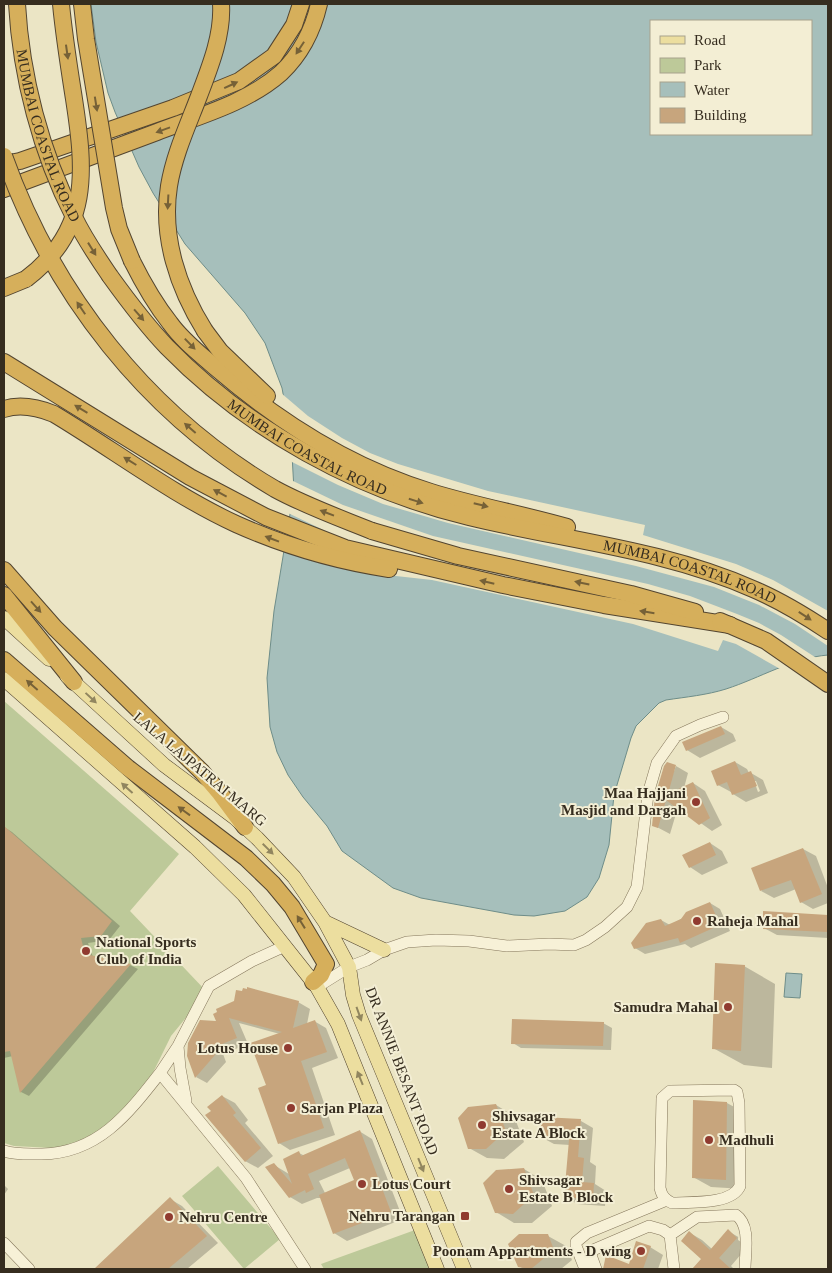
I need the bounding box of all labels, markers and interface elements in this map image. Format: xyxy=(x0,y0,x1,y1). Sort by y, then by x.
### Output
legend xyxy=(650,20,812,135)
text: Road xyxy=(694,32,726,48)
one-way arrow xyxy=(296,42,305,55)
one-way arrow xyxy=(63,44,71,60)
street label: MUMBAI COASTAL ROAD xyxy=(14,48,83,225)
text: Park xyxy=(694,57,722,73)
one-way arrow xyxy=(224,80,238,88)
text: Water xyxy=(694,82,729,98)
one-way arrow xyxy=(92,96,100,112)
text: Building xyxy=(694,107,747,123)
one-way arrow xyxy=(156,127,171,134)
one-way arrow xyxy=(164,194,172,210)
one-way arrow xyxy=(87,242,97,256)
one-way arrow xyxy=(76,301,86,315)
one-way arrow xyxy=(133,309,144,321)
one-way arrow xyxy=(184,338,196,350)
street label: MUMBAI COASTAL ROAD xyxy=(225,396,390,498)
one-way arrow xyxy=(74,405,87,414)
one-way arrow xyxy=(184,422,196,434)
one-way arrow xyxy=(123,456,136,466)
one-way arrow xyxy=(213,489,227,497)
one-way arrow xyxy=(408,497,423,505)
one-way arrow xyxy=(474,501,489,509)
one-way arrow xyxy=(320,509,334,517)
one-way arrow xyxy=(264,535,279,543)
street label: MUMBAI COASTAL ROAD xyxy=(602,537,779,607)
one-way arrow xyxy=(480,578,495,586)
one-way arrow xyxy=(574,579,590,587)
one-way arrow xyxy=(30,600,41,613)
one-way arrow xyxy=(639,608,655,616)
one-way arrow xyxy=(798,611,811,621)
one-way arrow xyxy=(26,680,38,691)
one-way arrow xyxy=(85,692,97,704)
street label: LALA LAJPATRAI MARG xyxy=(130,709,270,829)
one-way arrow xyxy=(120,782,133,793)
place label: Maa Hajjani Masjid and Dargah xyxy=(561,785,687,818)
marker: Maa Hajjani Masjid and Dargah xyxy=(690,796,702,808)
one-way arrow xyxy=(177,806,191,816)
one-way arrow xyxy=(262,842,274,854)
place label: Raheja Mahal xyxy=(707,913,798,929)
one-way arrow xyxy=(297,915,306,929)
marker: Raheja Mahal xyxy=(691,915,703,927)
place label: National Sports Club of India xyxy=(96,934,197,967)
marker: National Sports Club of India xyxy=(80,945,92,957)
street label: DR ANNIE BESANT ROAD xyxy=(363,985,442,1157)
place label: Samudra Mahal xyxy=(613,999,718,1015)
marker: Samudra Mahal xyxy=(722,1001,734,1013)
one-way arrow xyxy=(355,1007,363,1022)
place label: Lotus House xyxy=(198,1040,278,1056)
marker: Lotus House xyxy=(282,1042,294,1054)
one-way arrow xyxy=(355,1071,363,1085)
place label: Sarjan Plaza xyxy=(301,1100,384,1116)
marker: Sarjan Plaza xyxy=(285,1102,297,1114)
place label: Shivsagar Estate A Block xyxy=(492,1108,586,1141)
marker: Shivsagar Estate A Block xyxy=(476,1119,488,1131)
place label: Madhuli xyxy=(719,1132,774,1148)
marker: Madhuli xyxy=(703,1134,715,1146)
one-way arrow xyxy=(418,1157,425,1172)
place label: Shivsagar Estate B Block xyxy=(519,1172,614,1205)
place label: Lotus Court xyxy=(372,1176,451,1192)
marker: Lotus Court xyxy=(356,1178,368,1190)
marker: Shivsagar Estate B Block xyxy=(503,1183,515,1195)
place label: Nehru Tarangan xyxy=(349,1208,456,1224)
place label: Nehru Centre xyxy=(179,1209,268,1225)
marker: Nehru Tarangan xyxy=(459,1210,471,1222)
marker: Nehru Centre xyxy=(163,1211,175,1223)
place label: Poonam Appartments - D wing xyxy=(433,1243,631,1259)
marker: Poonam Appartments - D wing xyxy=(635,1245,647,1257)

